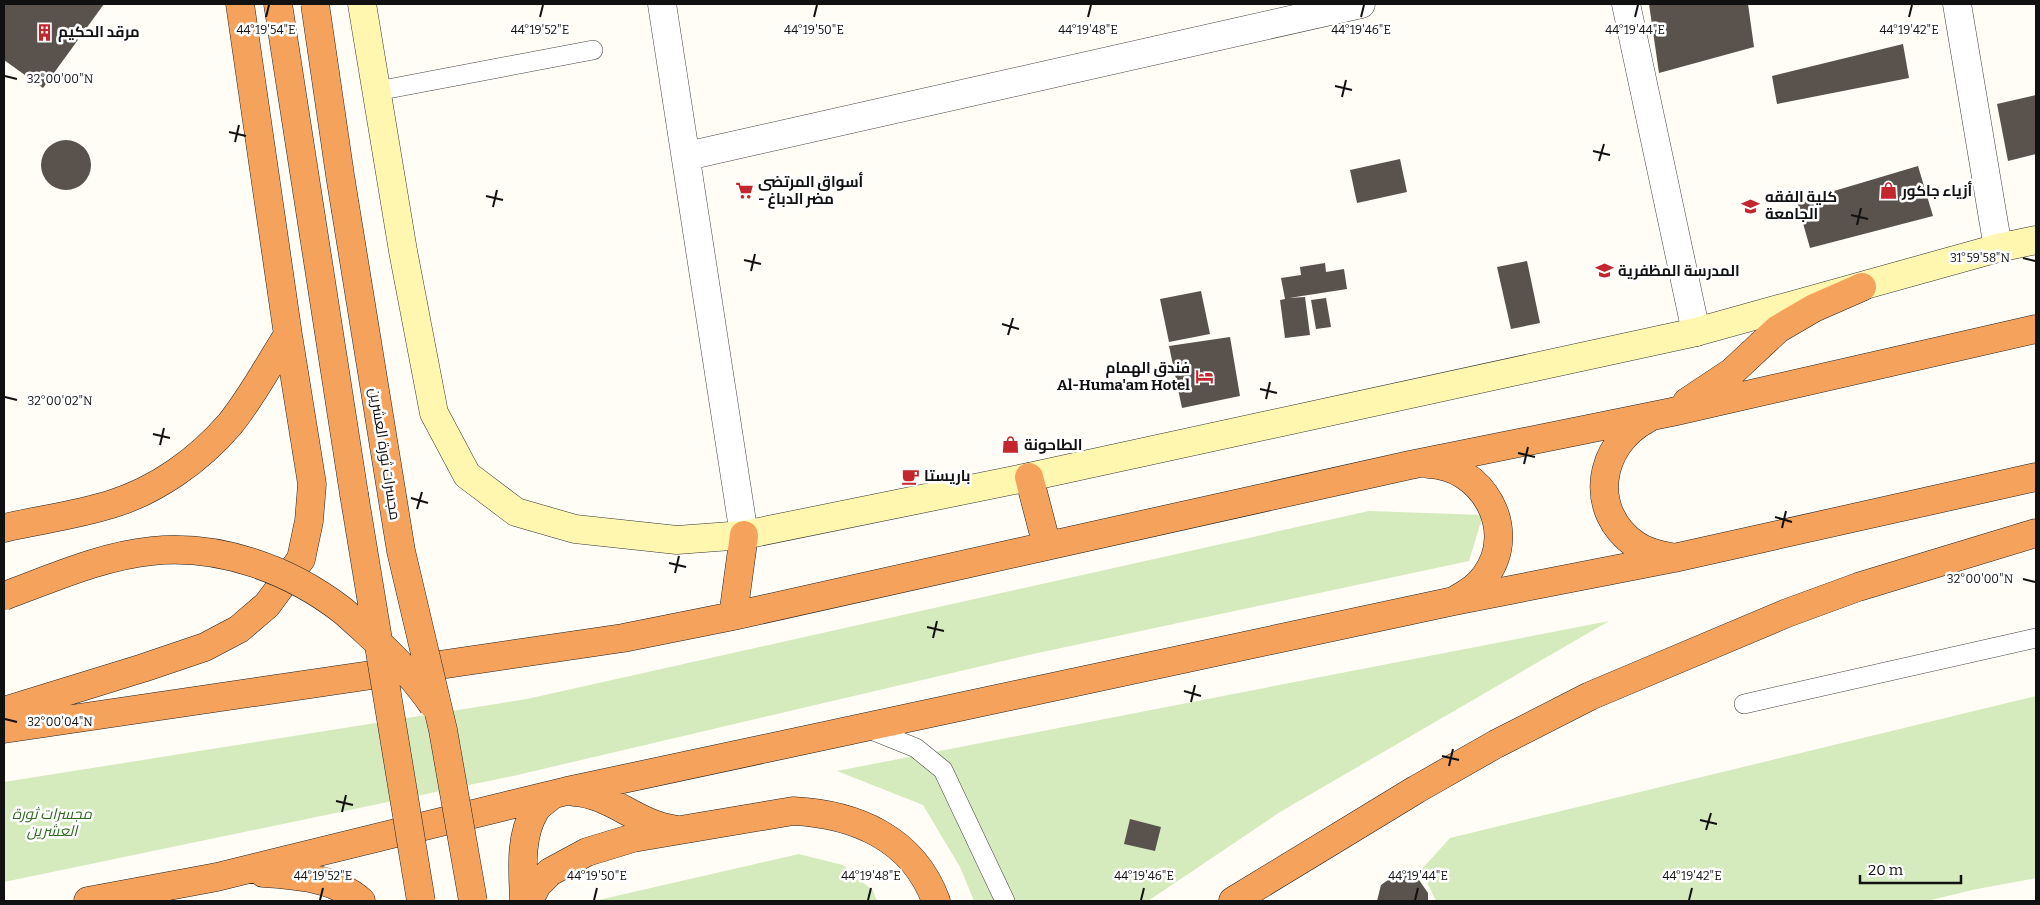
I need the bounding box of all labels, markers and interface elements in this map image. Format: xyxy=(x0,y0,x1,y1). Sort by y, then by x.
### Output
building icon: مرقد الحكيم xyxy=(34,22,54,42)
place label: مرقد الحكيم xyxy=(58,23,140,42)
text: 44°19'54"E xyxy=(236,23,296,37)
text: 44°19'52"E xyxy=(511,23,569,37)
text: 44°19'50"E xyxy=(784,23,844,37)
text: 44°19'48"E xyxy=(1058,23,1118,37)
text: 44°19'46"E xyxy=(1331,23,1391,37)
text: 44°19'44"E xyxy=(1605,23,1665,37)
text: 44°19'42"E xyxy=(1879,23,1939,37)
text: 32°00'00"N xyxy=(27,72,94,86)
place label: أسواق المرتضى - مضر الدباغ xyxy=(758,172,864,209)
supermarket icon: أسواق المرتضى - مضر الدباغ xyxy=(734,181,754,201)
shop icon: أزياء جاكور xyxy=(1878,181,1898,201)
place label: أزياء جاكور xyxy=(1901,181,1972,200)
place label: كلية الفقه الجامعة xyxy=(1765,188,1837,223)
school or university icon: كلية الفقه الجامعة xyxy=(1741,196,1761,216)
text: 31°59'58"N xyxy=(1950,251,2011,265)
school or university icon: المدرسة المظفرية xyxy=(1594,261,1614,281)
place label: المدرسة المظفرية xyxy=(1618,262,1740,280)
place label: فندق الهمام Al-Huma'am Hotel xyxy=(1057,359,1190,394)
hotel icon: فندق الهمام Al-Huma'am Hotel xyxy=(1194,367,1214,387)
street label: مجسرات ثورة العشرين xyxy=(365,387,404,522)
text: 32°00'02"N xyxy=(27,394,93,408)
shop icon: الطاحونة xyxy=(1000,435,1020,455)
place label: الطاحونة xyxy=(1024,436,1082,454)
cafe icon: باريستا xyxy=(900,466,920,486)
place label: باريستا xyxy=(924,467,971,485)
text: 32°00'00"N xyxy=(1947,572,2014,586)
text: 32°00'04"N xyxy=(27,715,93,729)
park label: مجسرات ثورة العشرين xyxy=(12,805,92,840)
scale bar xyxy=(1860,852,1961,884)
text: 20 m xyxy=(1868,861,1904,879)
text: 44°19'52"E xyxy=(294,869,352,883)
text: 44°19'50"E xyxy=(567,869,627,883)
text: 44°19'48"E xyxy=(841,869,901,883)
text: 44°19'46"E xyxy=(1114,869,1174,883)
text: 44°19'44"E xyxy=(1388,869,1448,883)
text: 44°19'42"E xyxy=(1662,869,1722,883)

